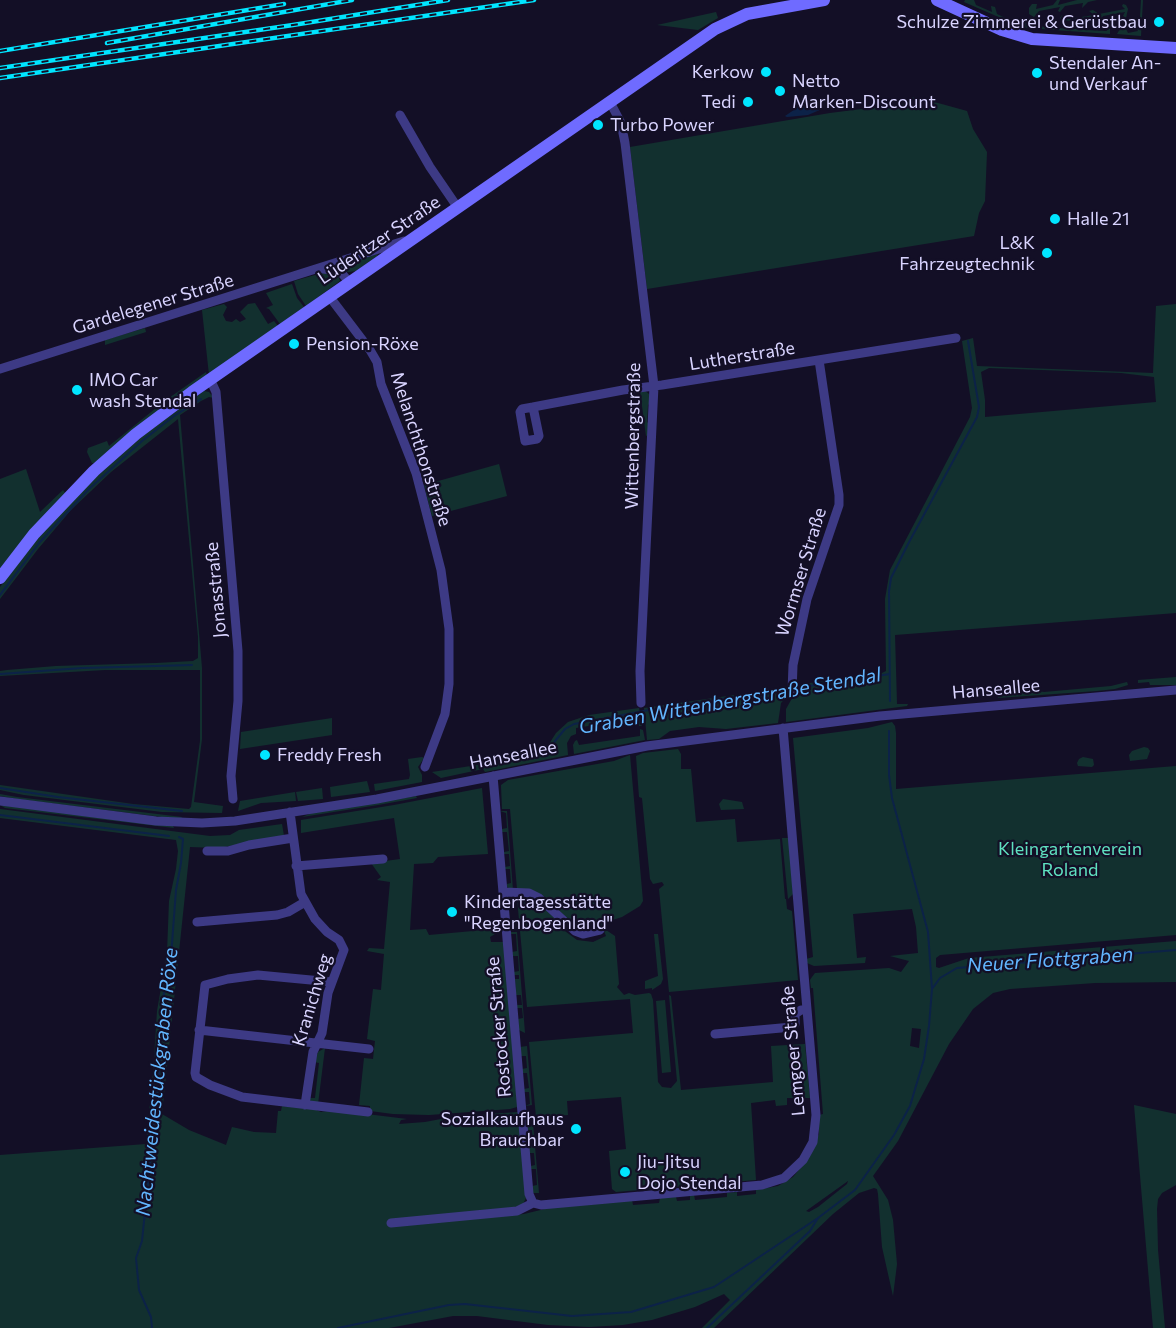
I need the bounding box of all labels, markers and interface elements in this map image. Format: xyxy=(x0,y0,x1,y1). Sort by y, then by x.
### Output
place label: Schulze Zimmerei & Gerüstbau xyxy=(896,11,1147,33)
marker: Schulze Zimmerei & Gerüstbau xyxy=(1152,15,1166,29)
place label: Stendaler An- und Verkauf xyxy=(1049,52,1161,94)
place label: Kerkow xyxy=(692,61,754,83)
marker: Kerkow xyxy=(759,65,773,79)
marker: Stendaler An- und Verkauf xyxy=(1030,66,1044,80)
place label: Netto Marken-Discount xyxy=(792,70,936,112)
marker: Netto Marken-Discount xyxy=(773,84,787,98)
place label: Tedi xyxy=(701,91,736,113)
marker: Tedi xyxy=(741,95,755,109)
place label: Turbo Power xyxy=(610,114,714,136)
marker: Turbo Power xyxy=(591,118,605,132)
street label: Lüderitzer Straße xyxy=(314,191,444,289)
place label: Halle 21 xyxy=(1067,208,1130,230)
marker: Halle 21 xyxy=(1048,212,1062,226)
place label: L&K Fahrzeugtechnik xyxy=(899,232,1035,274)
marker: L&K Fahrzeugtechnik xyxy=(1040,246,1054,260)
street label: Gardelegener Straße xyxy=(70,269,236,339)
place label: Pension-Röxe xyxy=(306,333,419,355)
marker: Pension-Röxe xyxy=(287,337,301,351)
street label: Lutherstraße xyxy=(688,337,796,375)
street label: Wittenbergstraße xyxy=(621,362,645,510)
place label: IMO Car wash Stendal xyxy=(89,369,196,412)
street label: Melanchthonstraße xyxy=(386,369,456,529)
marker: IMO Car wash Stendal xyxy=(70,383,84,397)
street label: Wormser Straße xyxy=(771,505,831,639)
street label: Jonasstraße xyxy=(201,541,231,639)
water label: Graben Wittenbergstraße Stendal xyxy=(577,663,883,739)
street label: Hanseallee xyxy=(951,674,1041,704)
street label: Hanseallee xyxy=(468,736,558,774)
place label: Freddy Fresh xyxy=(277,744,382,766)
marker: Freddy Fresh xyxy=(258,748,272,762)
park label: Kleingartenverein Roland xyxy=(998,838,1142,880)
place label: Kindertagesstätte "Regenbogenland" xyxy=(464,891,613,934)
marker: Kindertagesstätte "Regenbogenland" xyxy=(445,905,459,919)
water label: Neuer Flottgraben xyxy=(966,942,1134,978)
water label: Nachtweidestückgraben Röxe xyxy=(131,947,183,1217)
street label: Kranichweg xyxy=(288,951,336,1049)
street label: Rostocker Straße xyxy=(482,956,516,1098)
street label: Lemgoer Straße xyxy=(777,985,809,1117)
place label: Sozialkaufhaus Brauchbar xyxy=(441,1108,564,1150)
marker: Sozialkaufhaus Brauchbar xyxy=(569,1122,583,1136)
place label: Jiu-Jitsu Dojo Stendal xyxy=(637,1151,742,1194)
marker: Jiu-Jitsu Dojo Stendal xyxy=(618,1165,632,1179)

